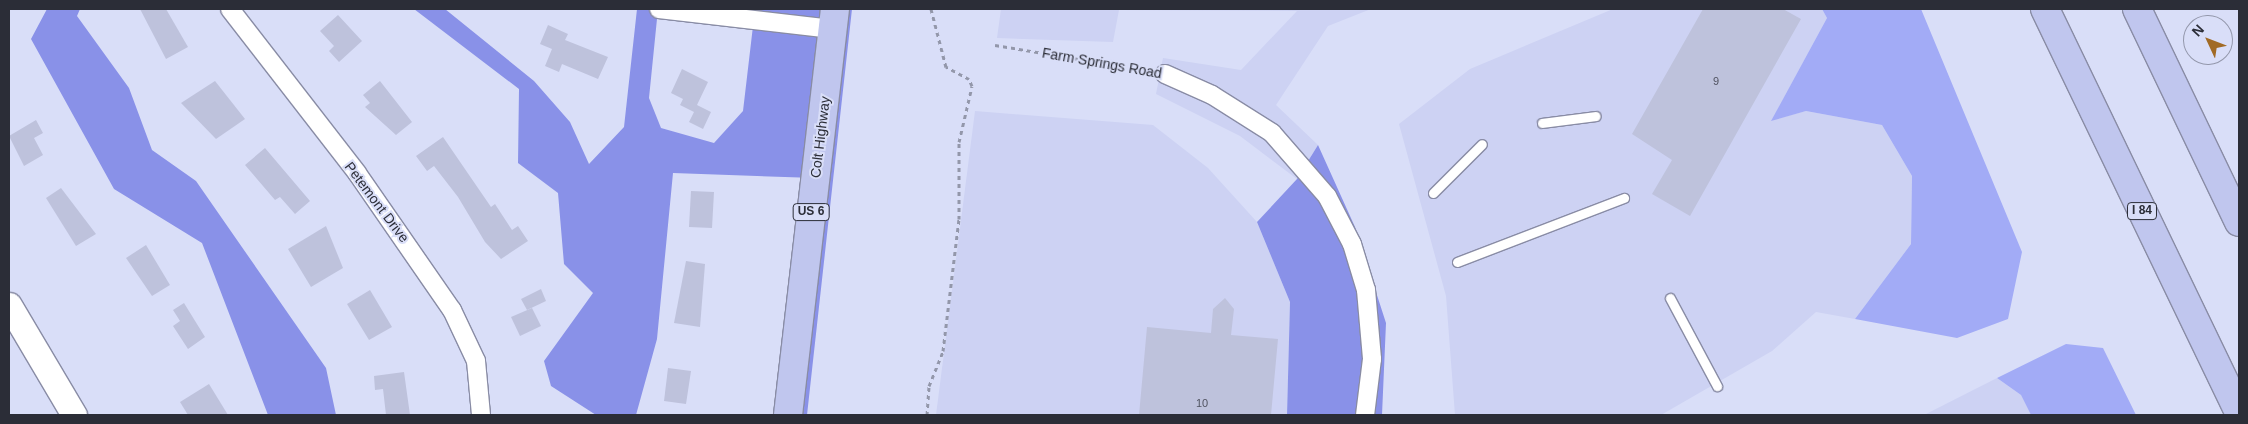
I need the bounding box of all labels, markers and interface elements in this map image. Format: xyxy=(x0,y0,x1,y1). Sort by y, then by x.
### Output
north arrow xyxy=(2183,15,2233,65)
text: N xyxy=(2188,21,2207,40)
street label: Farm Springs Road xyxy=(1041,44,1163,82)
house number: 9 xyxy=(1713,74,1719,88)
street label: Colt Highway xyxy=(807,95,833,179)
street label: Petemont Drive xyxy=(341,158,413,246)
road number: US 6 xyxy=(792,202,830,222)
road number: I 84 xyxy=(2126,202,2158,220)
house number: 10 xyxy=(1196,396,1208,410)

